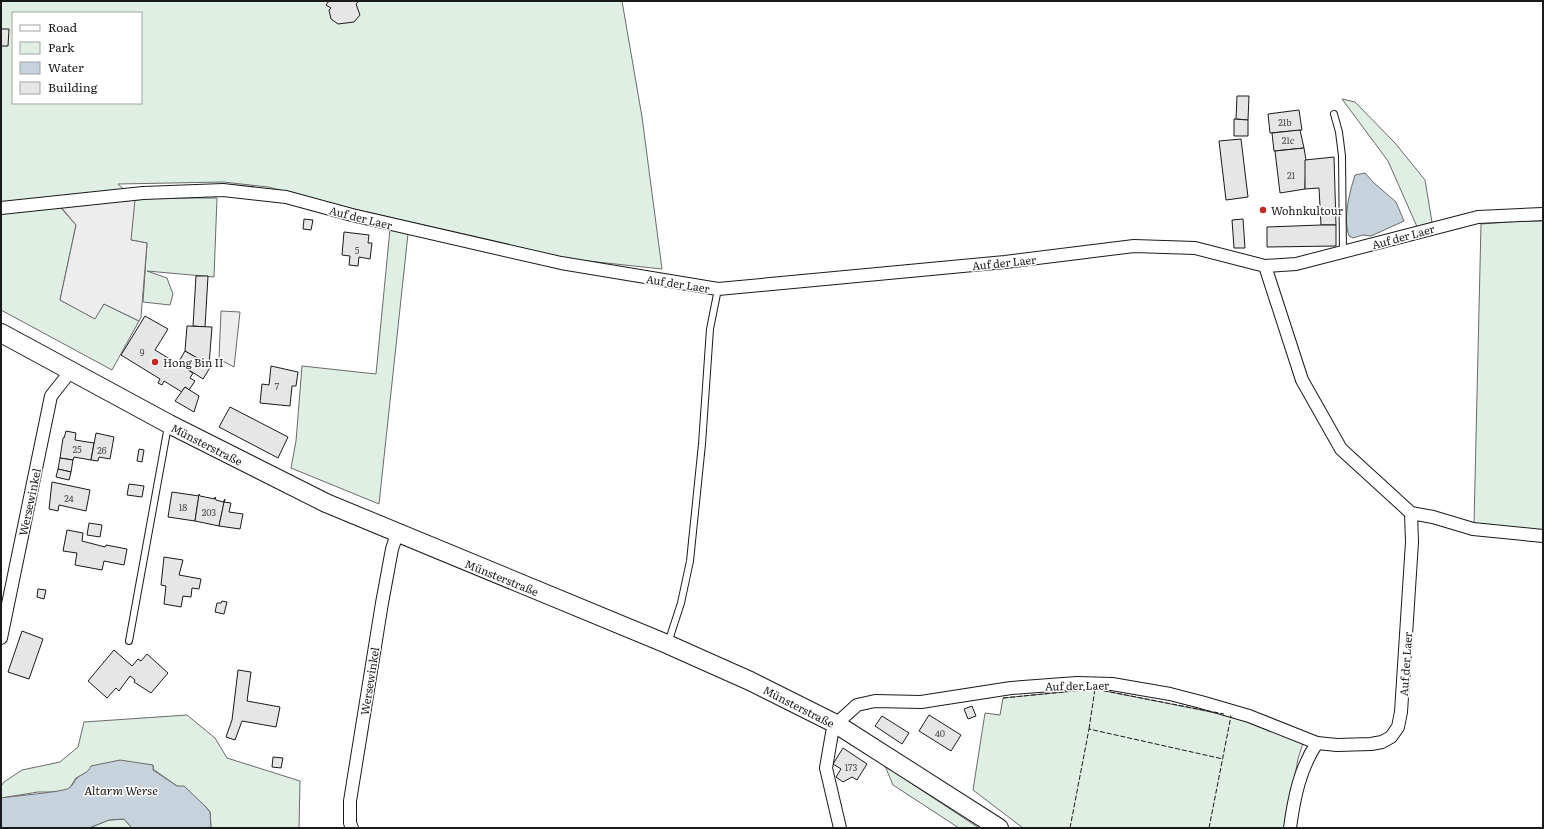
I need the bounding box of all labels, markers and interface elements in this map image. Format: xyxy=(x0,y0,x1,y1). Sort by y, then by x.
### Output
legend xyxy=(12,12,142,104)
text: Road xyxy=(48,18,78,36)
text: Park xyxy=(48,38,75,56)
text: Water xyxy=(48,58,84,76)
text: Building xyxy=(48,78,98,96)
house number: 21b xyxy=(1278,115,1292,129)
house number: 21c xyxy=(1282,133,1295,147)
house number: 21 xyxy=(1287,168,1295,182)
street label: Auf der Laer xyxy=(328,201,395,233)
place label: Wohnkultour xyxy=(1271,202,1344,218)
marker: Wohnkultour xyxy=(1258,205,1268,215)
street label: Auf der Laer xyxy=(1370,220,1437,252)
house number: 5 xyxy=(355,243,360,257)
street label: Auf der Laer xyxy=(971,251,1038,273)
street label: Auf der Laer xyxy=(645,270,712,296)
house number: 9 xyxy=(140,345,145,359)
place label: Hong Bin II xyxy=(163,354,223,370)
marker: Hong Bin II xyxy=(150,357,160,367)
house number: 7 xyxy=(275,379,280,393)
street label: Münsterstraße xyxy=(169,419,246,469)
house number: 25 xyxy=(72,442,82,456)
house number: 26 xyxy=(97,443,107,457)
street label: Wersewinkel xyxy=(14,466,44,537)
house number: 24 xyxy=(64,491,74,505)
house number: 18 xyxy=(179,500,187,514)
house number: 203 xyxy=(202,505,216,519)
street label: Münsterstraße xyxy=(463,555,542,599)
street label: Auf der Laer xyxy=(1395,631,1415,697)
street label: Wersewinkel xyxy=(356,646,382,716)
street label: Auf der Laer xyxy=(1045,676,1110,694)
street label: Münsterstraße xyxy=(761,681,838,731)
house number: 40 xyxy=(935,726,945,740)
house number: 173 xyxy=(845,760,857,774)
water label: Altarm Werse xyxy=(84,781,158,799)

